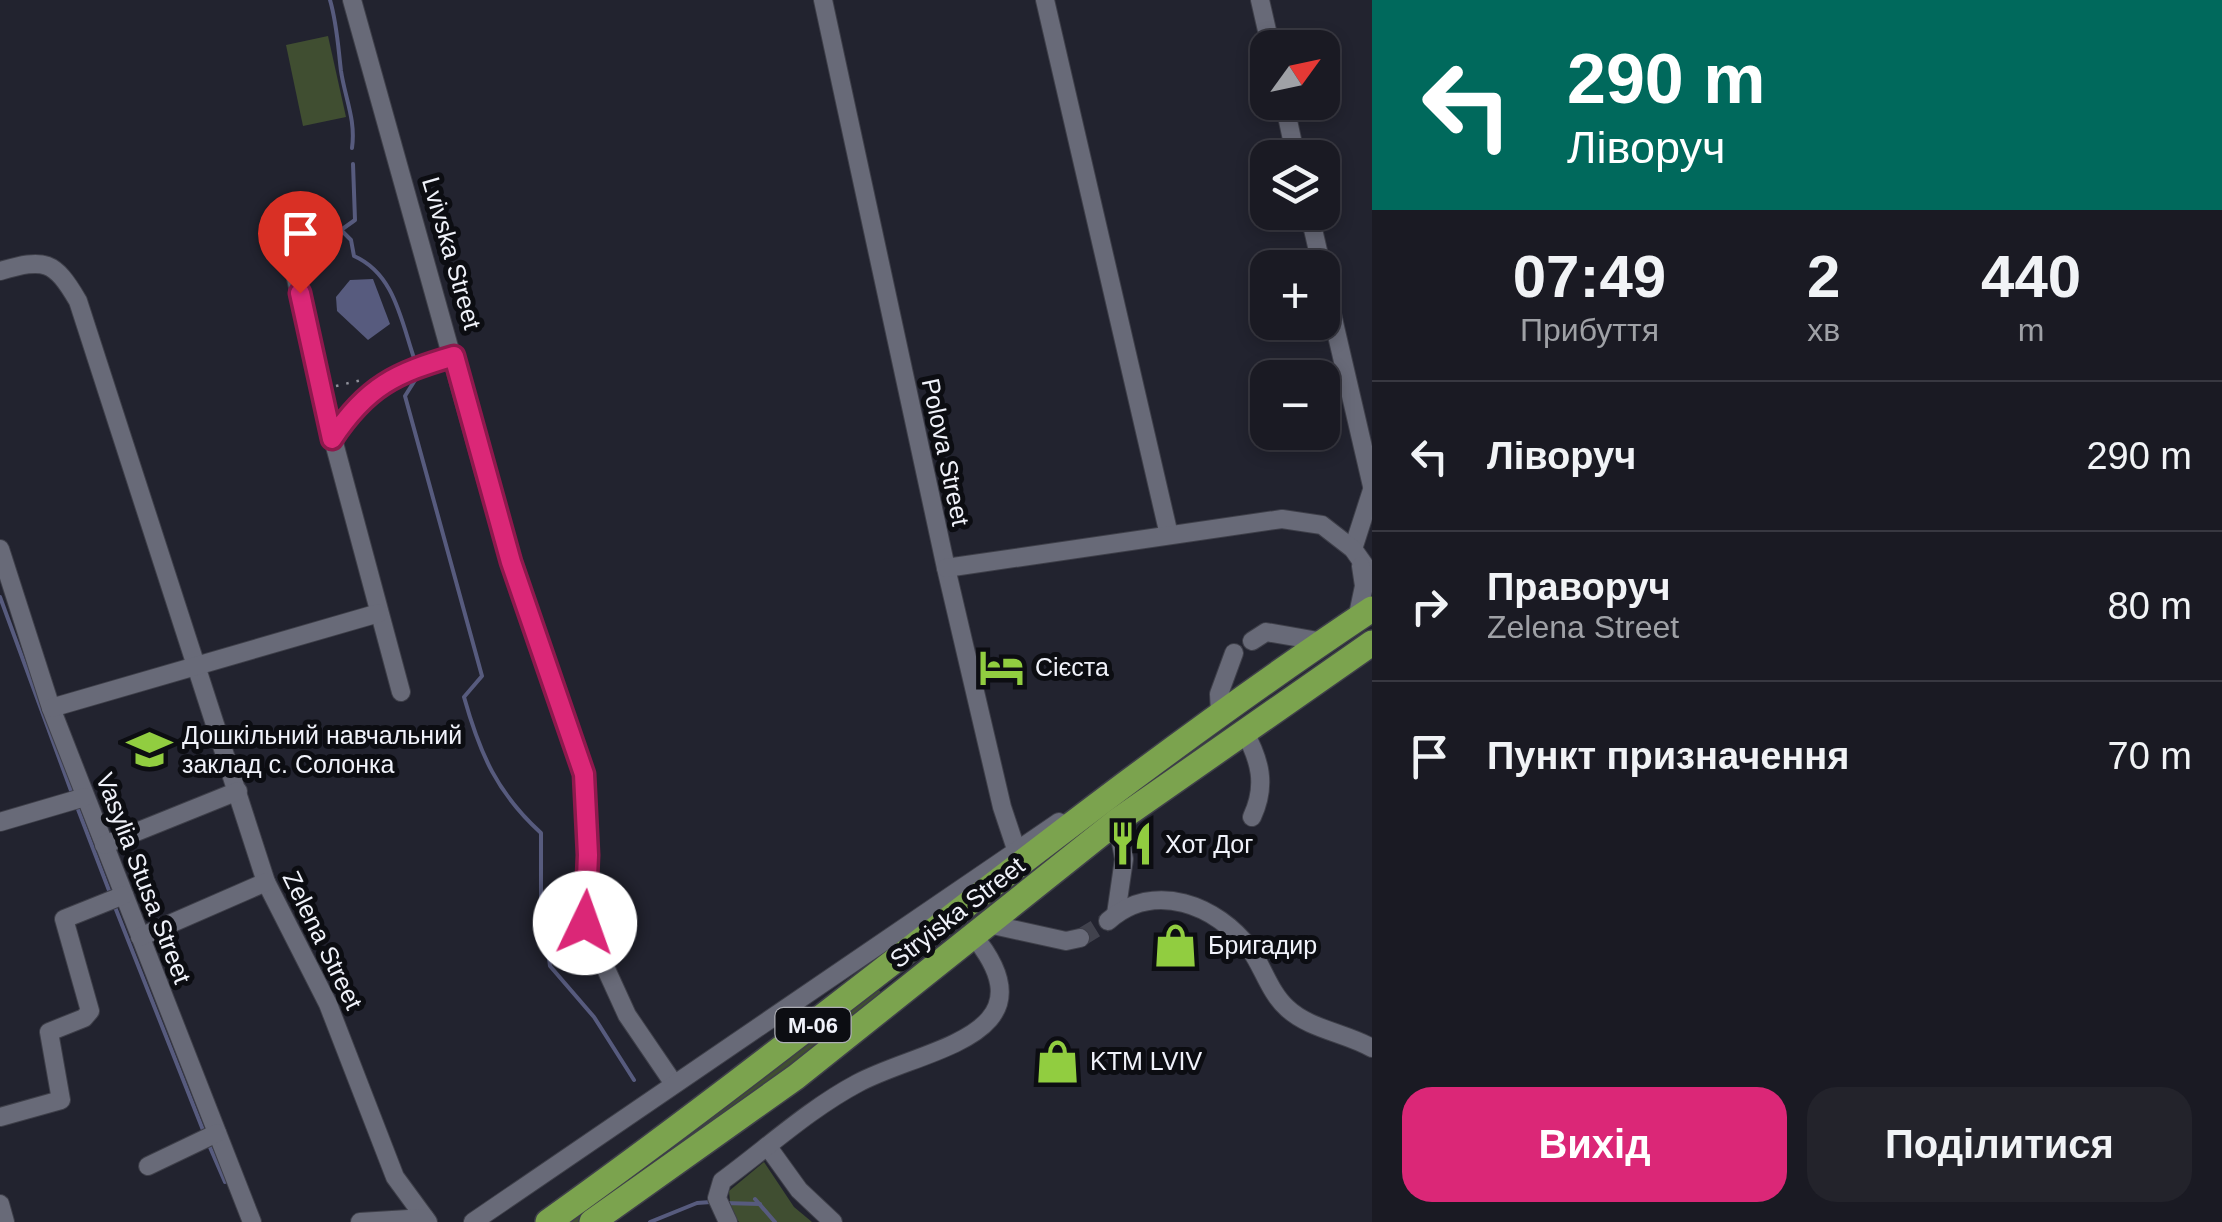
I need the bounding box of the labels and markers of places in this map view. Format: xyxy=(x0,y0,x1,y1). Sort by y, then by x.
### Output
pin xyxy=(258,191,343,294)
hotel icon: Сієста xyxy=(978,643,1026,691)
place label: Сієста xyxy=(1035,653,1109,681)
place label: Дошкільний навчальний заклад с. Солонка xyxy=(182,721,462,778)
school or university icon: Дошкільний навчальний заклад с. Солонка xyxy=(125,725,173,773)
restaurant icon: Хот Дог xyxy=(1108,820,1156,868)
place label: Хот Дог xyxy=(1165,830,1253,858)
shop icon: Бригадир xyxy=(1151,921,1199,969)
place label: Бригадир xyxy=(1208,931,1317,959)
shop icon: KTM LVIV xyxy=(1033,1037,1081,1085)
place label: KTM LVIV xyxy=(1090,1047,1202,1075)

